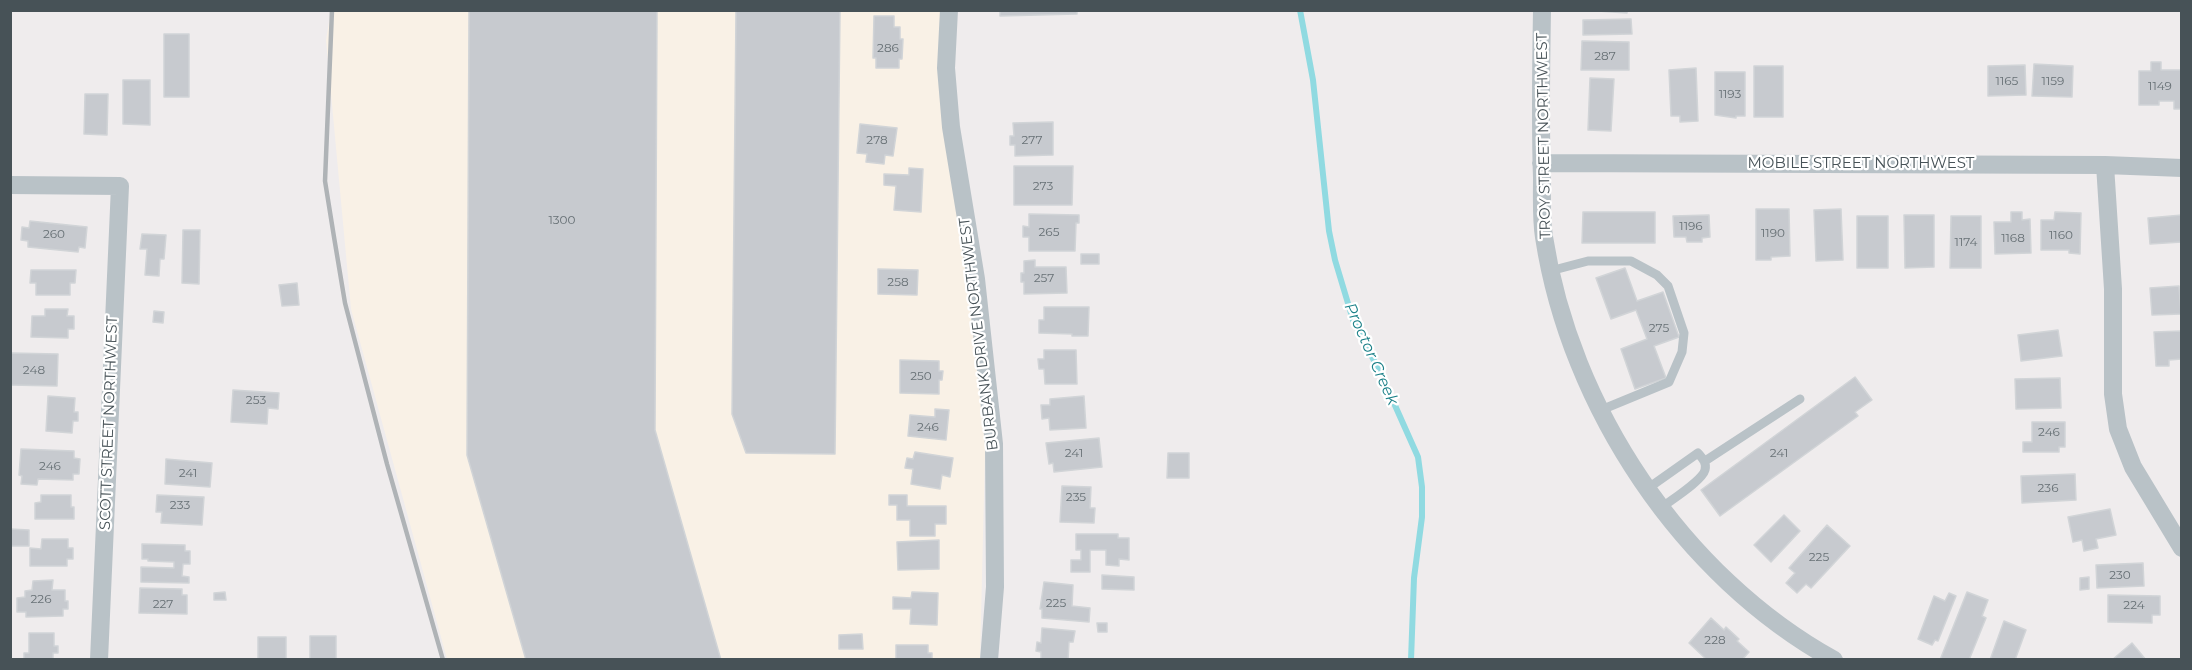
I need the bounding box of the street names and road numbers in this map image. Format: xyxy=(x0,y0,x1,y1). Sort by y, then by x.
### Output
street label: TROY STREET NORTHWEST xyxy=(1533,33,1555,239)
street label: MOBILE STREET NORTHWEST xyxy=(1748,155,1974,173)
street label: BURBANK DRIVE NORTHWEST xyxy=(956,216,1002,452)
street label: SCOTT STREET NORTHWEST xyxy=(96,316,122,530)

